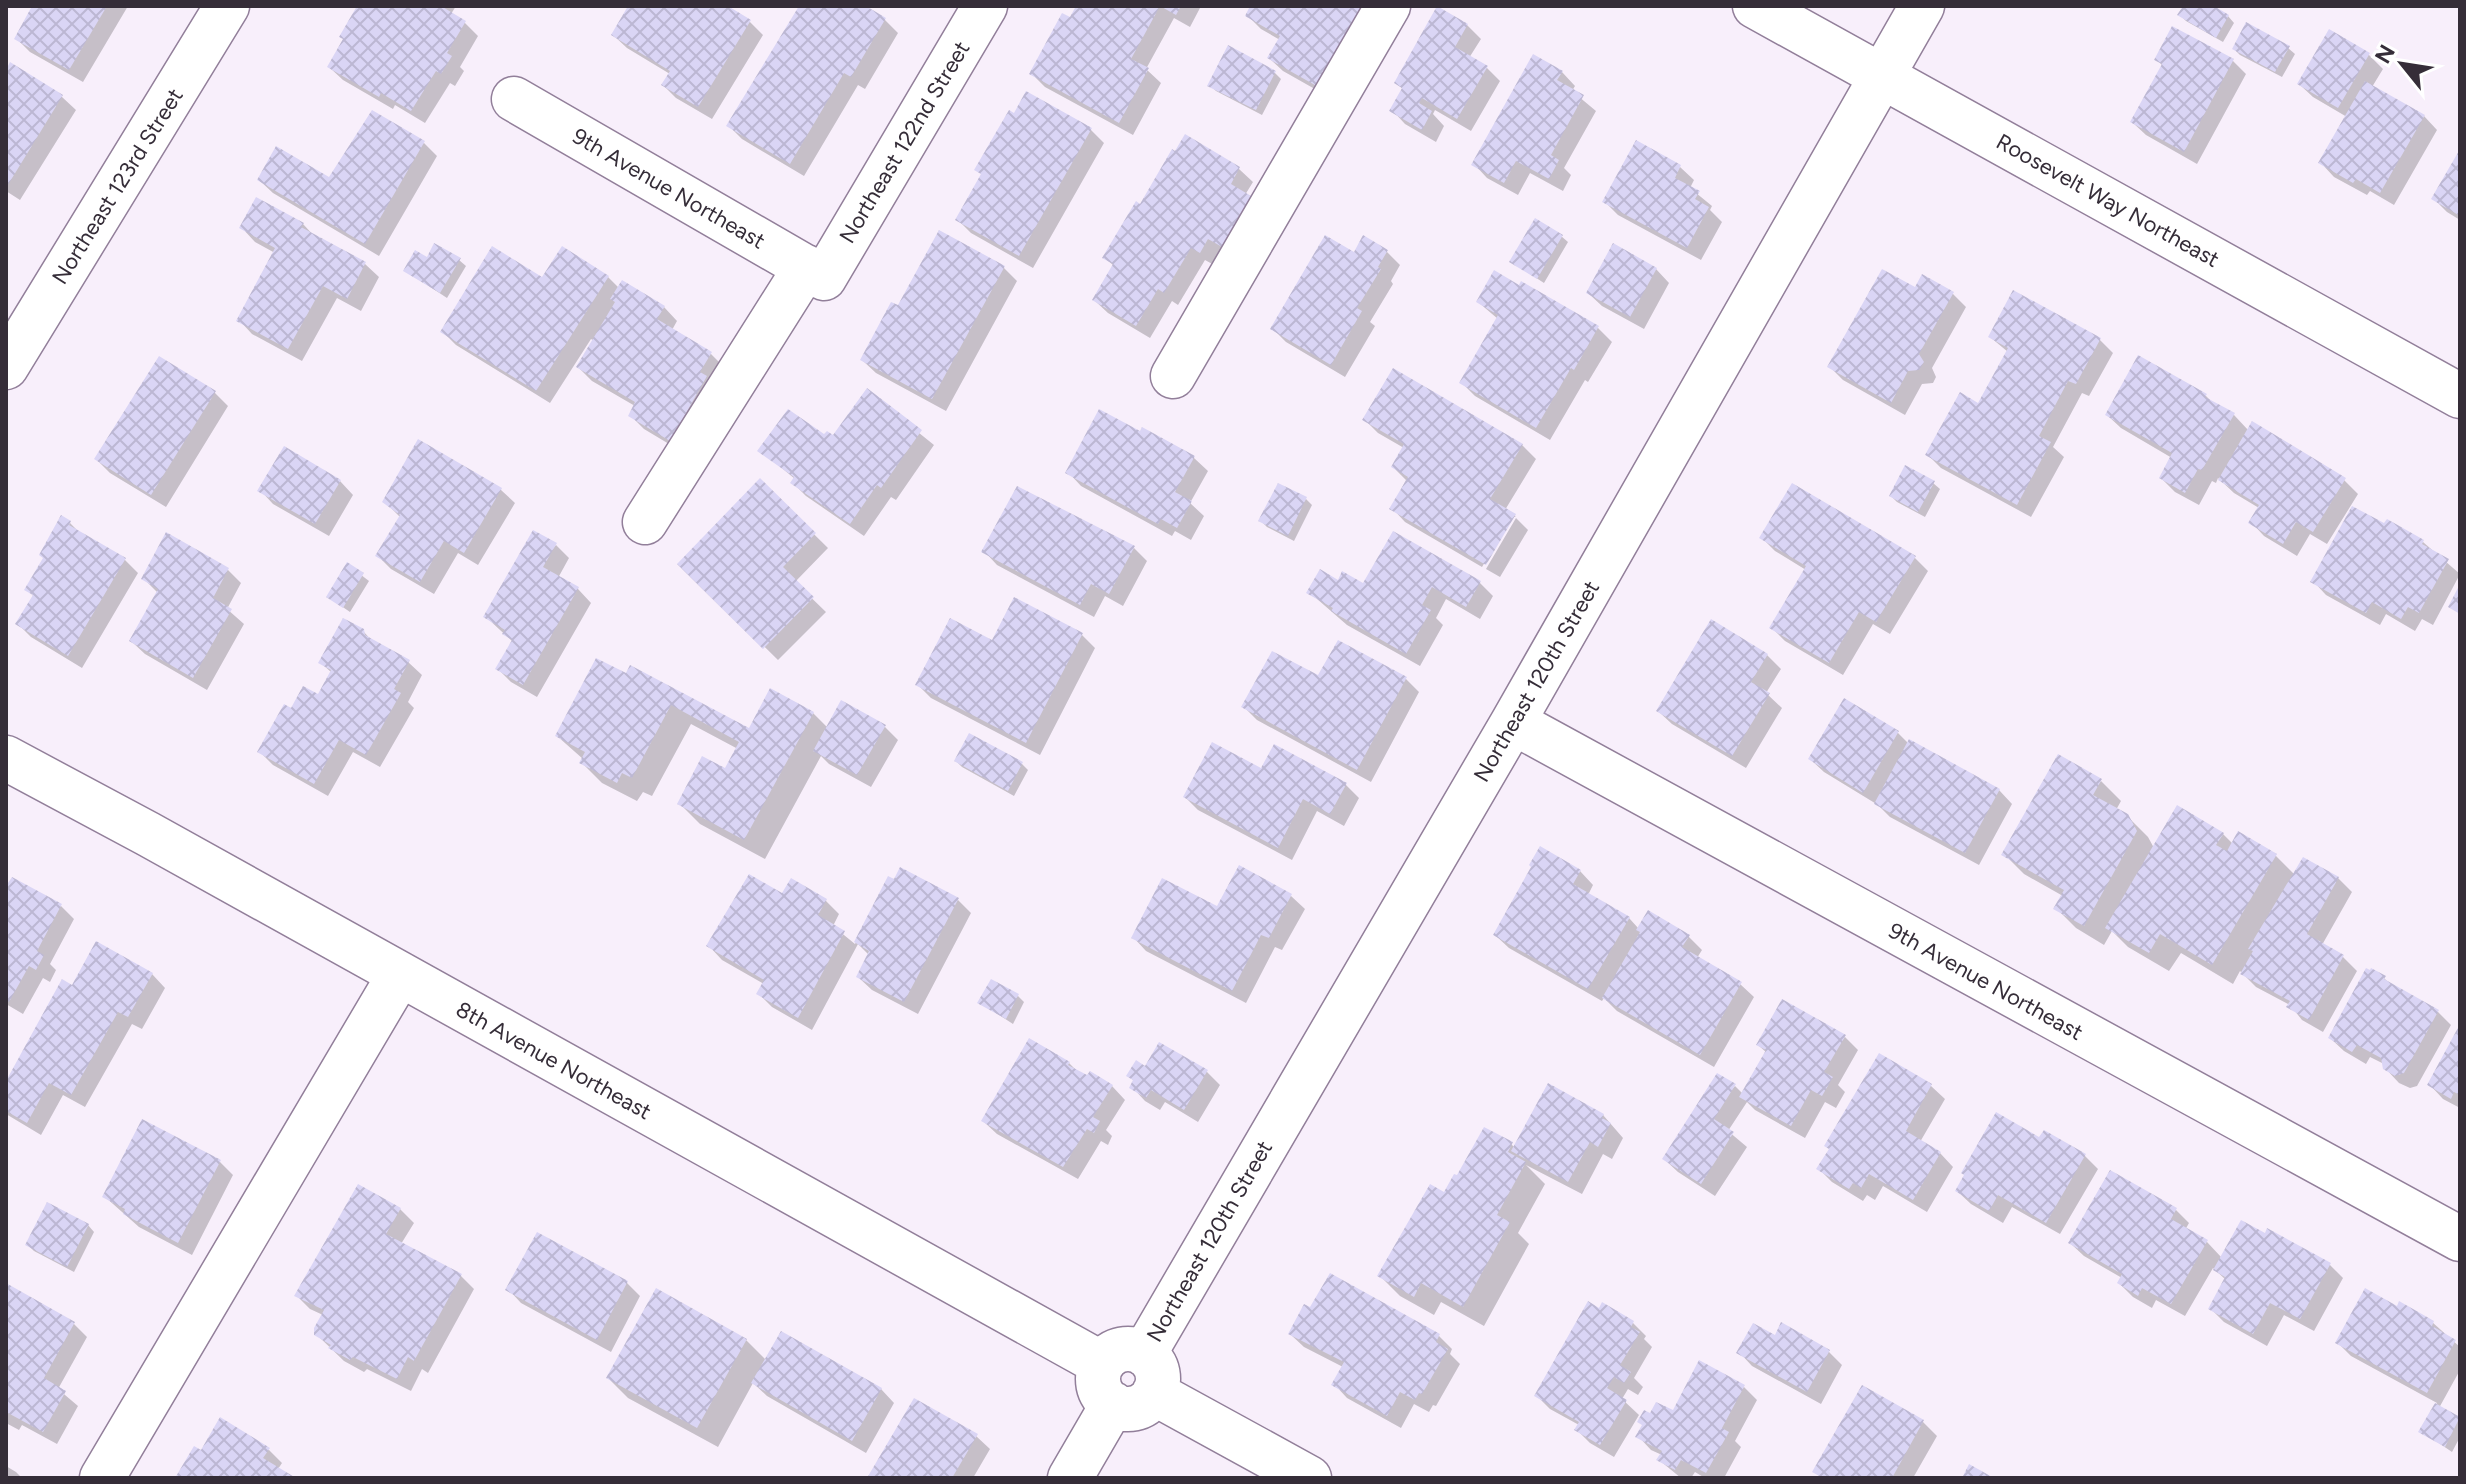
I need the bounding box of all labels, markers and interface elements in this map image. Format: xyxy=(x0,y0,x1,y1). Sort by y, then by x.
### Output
north arrow xyxy=(2362,24,2442,104)
street label: Northeast 122nd Street xyxy=(833,36,975,248)
text: N xyxy=(2369,40,2401,68)
street label: Northeast 123rd Street xyxy=(46,83,189,289)
street label: 9th Avenue Northeast xyxy=(568,122,770,255)
street label: Roosevelt Way Northeast xyxy=(1991,128,2224,273)
street label: Northeast 120th Street xyxy=(1468,576,1605,787)
street label: 9th Avenue Northeast xyxy=(1884,917,2088,1046)
street label: 8th Avenue Northeast xyxy=(451,996,656,1125)
street label: Northeast 120th Street xyxy=(1141,1136,1278,1347)

